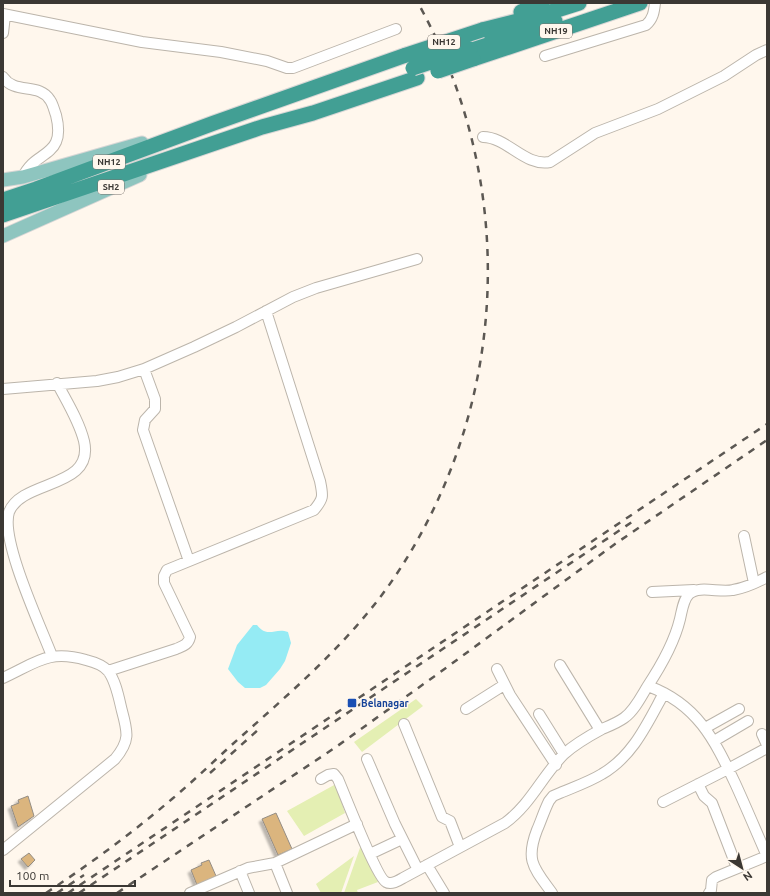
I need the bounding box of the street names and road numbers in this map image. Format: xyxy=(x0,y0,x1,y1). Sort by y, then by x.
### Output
road number: NH19 xyxy=(540,24,572,38)
road number: NH12 xyxy=(428,35,460,49)
road number: NH12 xyxy=(93,155,125,169)
road number: SH2 xyxy=(98,180,124,194)

